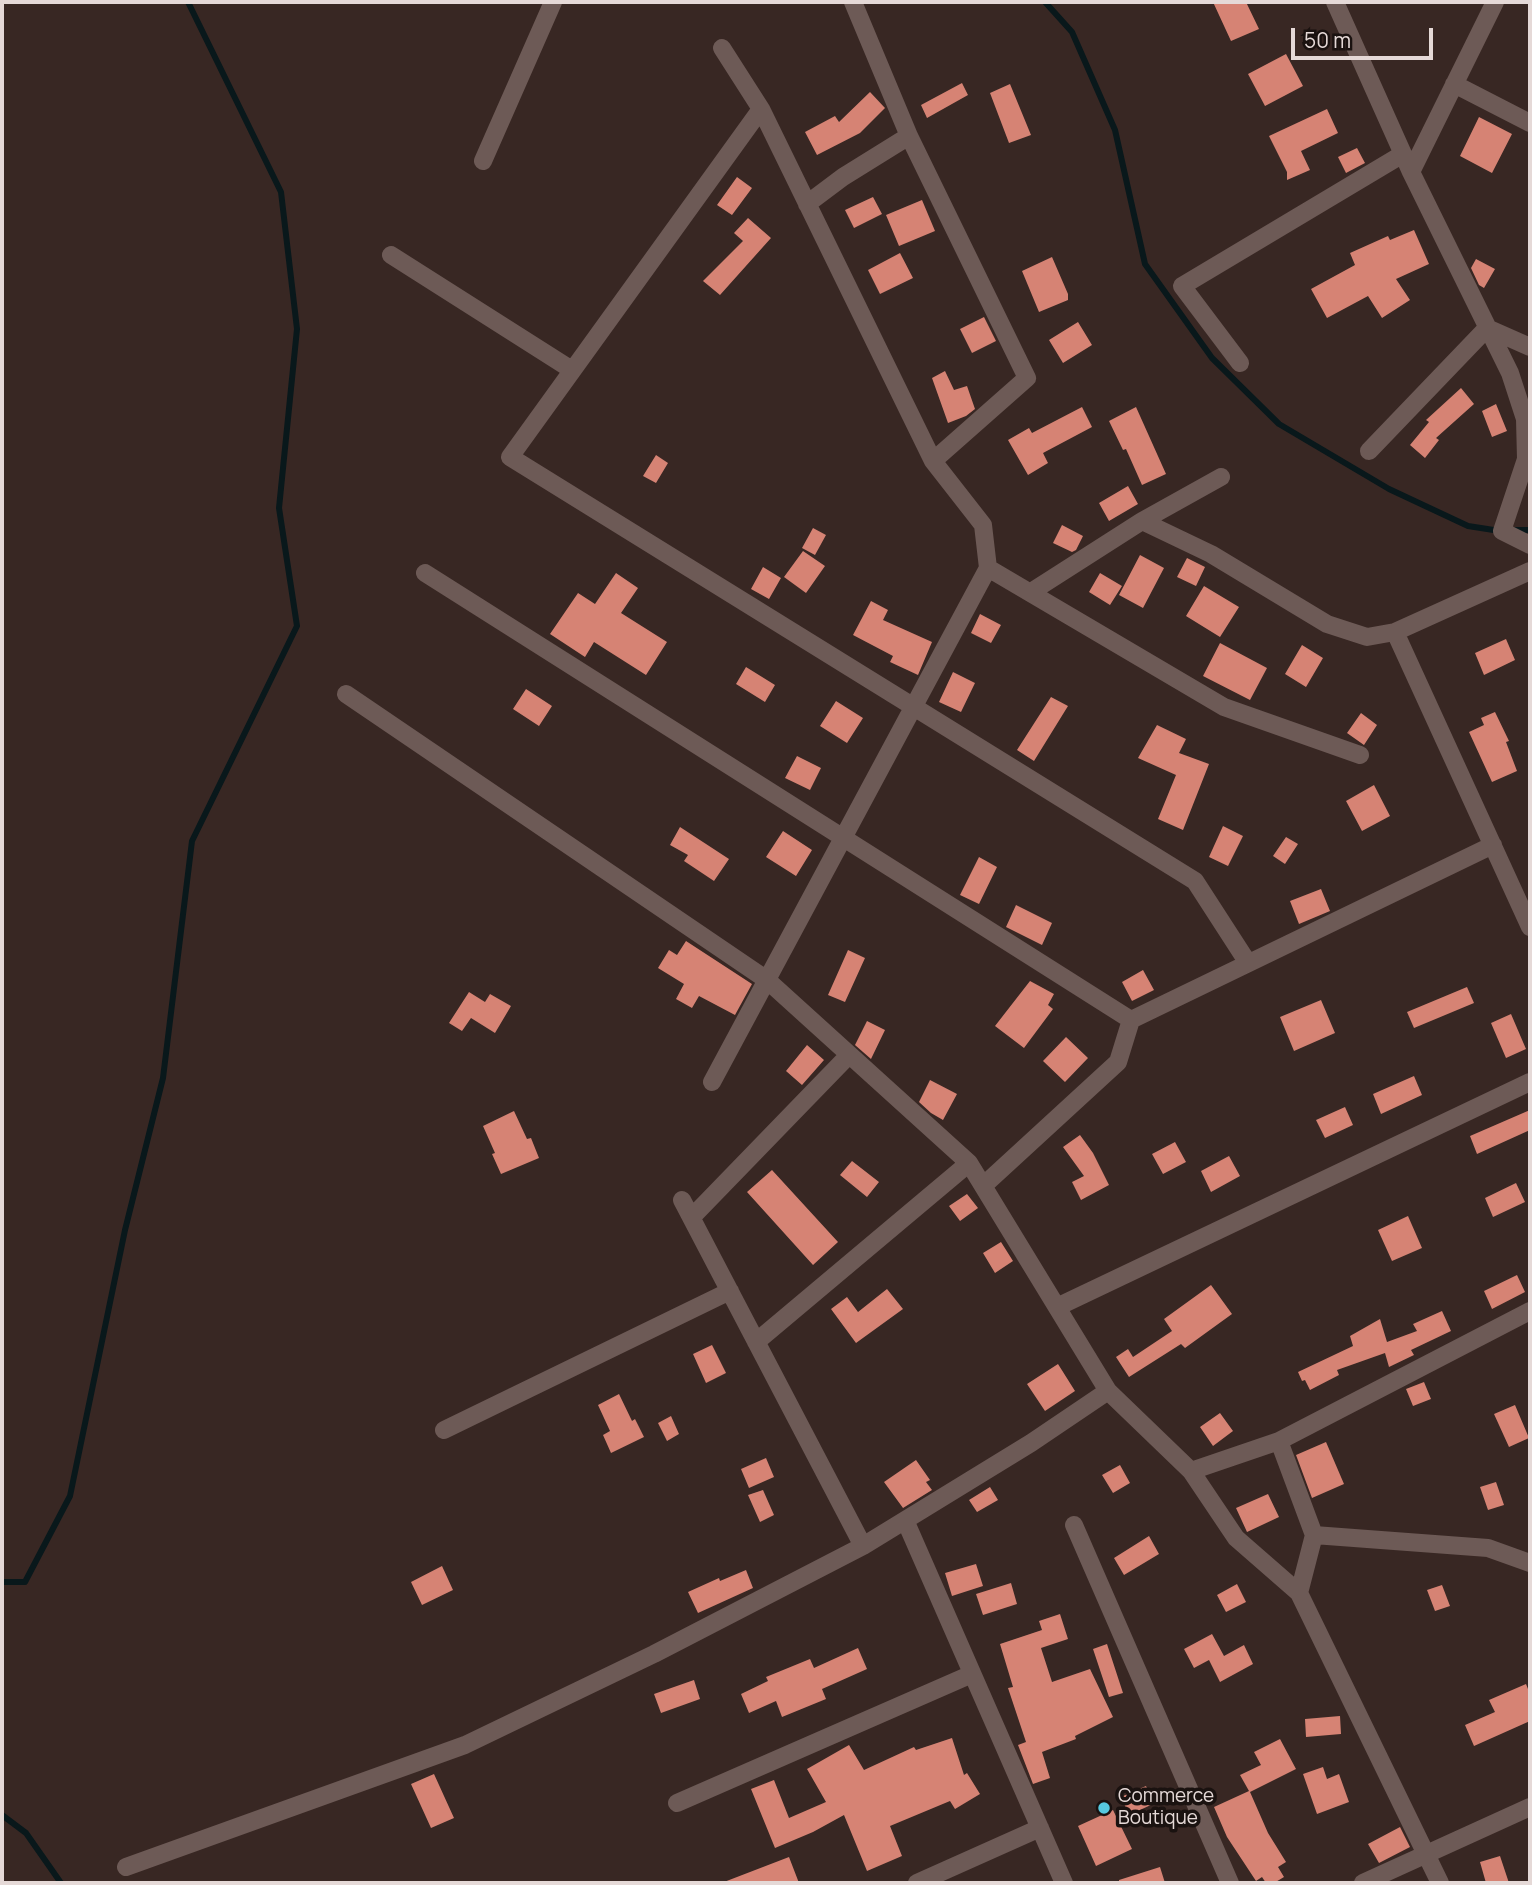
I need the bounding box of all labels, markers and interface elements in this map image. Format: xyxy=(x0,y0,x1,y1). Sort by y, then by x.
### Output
scale bar xyxy=(1294,14,1436,58)
text: 50 m xyxy=(1304,26,1351,54)
place label: Commerce Boutique xyxy=(1118,1786,1214,1830)
marker: Commerce Boutique xyxy=(1096,1800,1112,1816)

